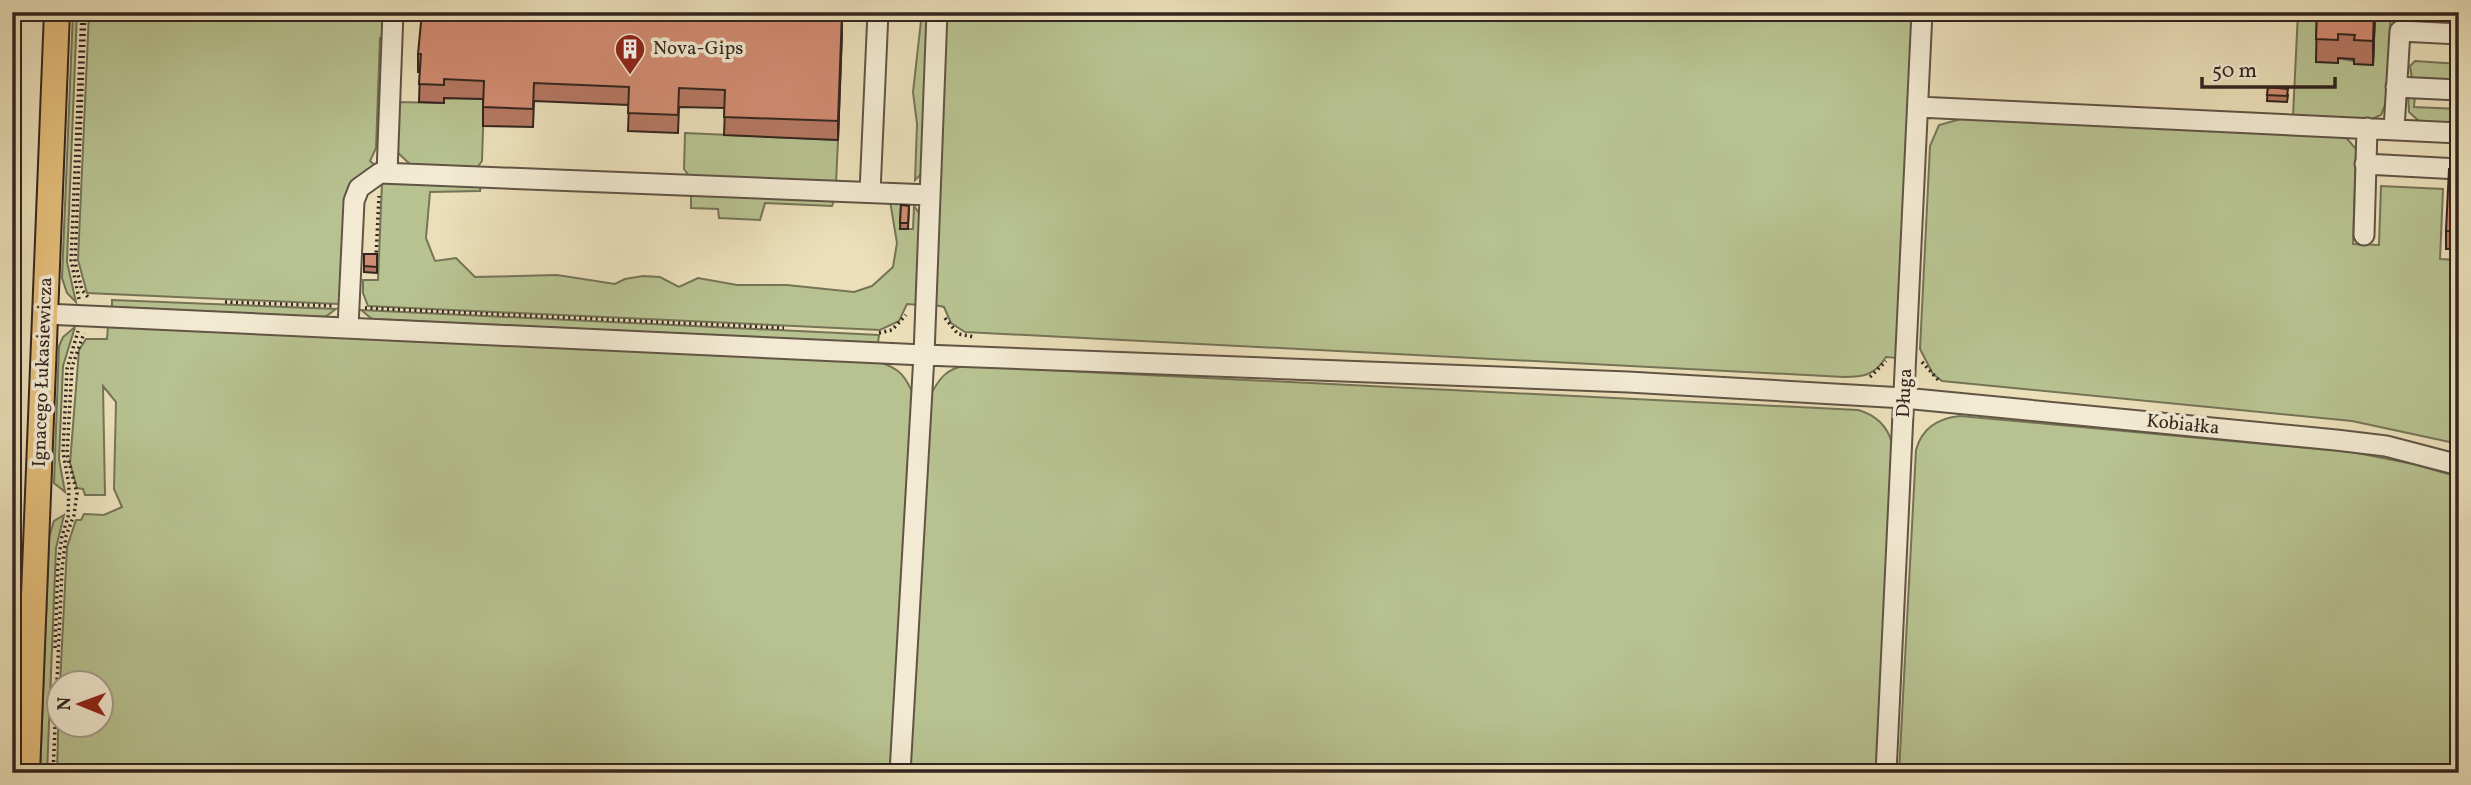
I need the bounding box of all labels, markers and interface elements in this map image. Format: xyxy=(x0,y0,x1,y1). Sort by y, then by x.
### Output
building icon: Nova-Gips xyxy=(613,32,647,76)
place label: Nova-Gips xyxy=(653,36,743,62)
scale bar xyxy=(2202,46,2334,90)
text: 50 m xyxy=(2212,57,2257,86)
street label: Ignacego Łukasiewicza xyxy=(27,277,59,467)
street label: Długa xyxy=(1891,368,1919,418)
street label: Kobiałka xyxy=(2145,408,2221,442)
north arrow xyxy=(46,670,116,740)
text: N xyxy=(52,696,78,711)

